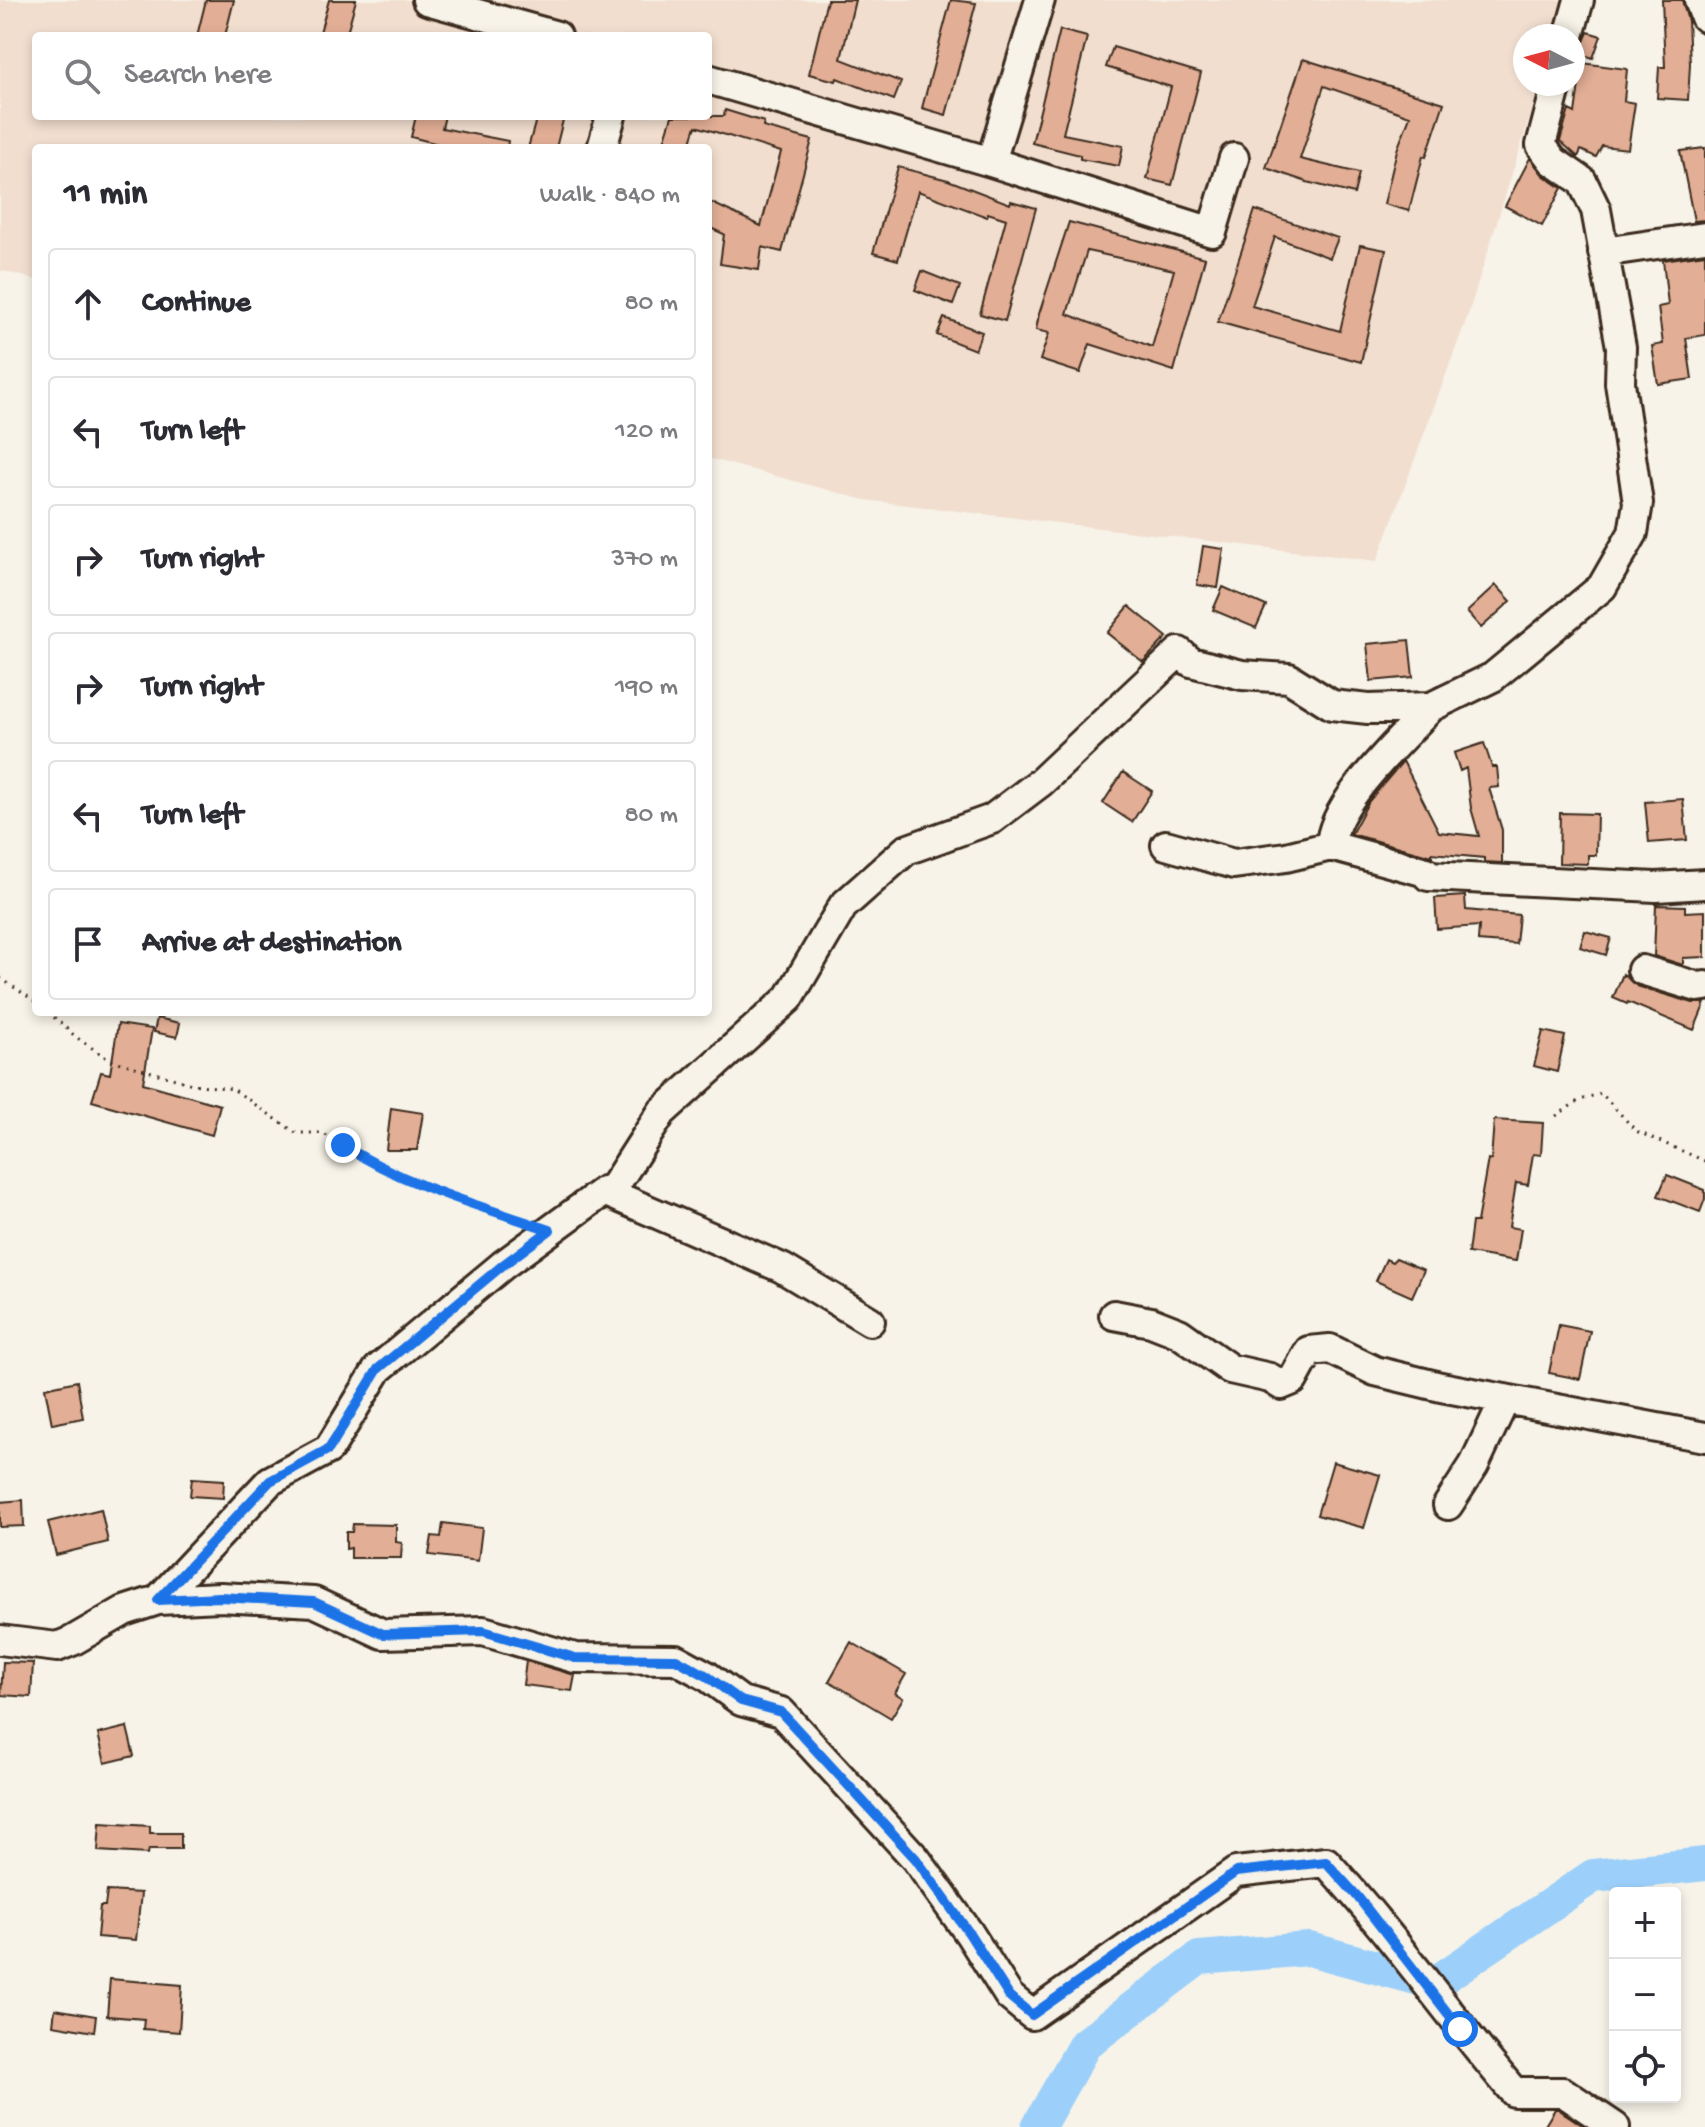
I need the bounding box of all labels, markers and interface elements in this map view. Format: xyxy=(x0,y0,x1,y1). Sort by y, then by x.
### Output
north arrow xyxy=(1513,24,1585,96)
search box xyxy=(32,32,712,120)
icon: search xyxy=(60,54,104,98)
text: Search here xyxy=(124,59,272,94)
text: 11 min xyxy=(64,176,147,216)
text: Walk · 840 m xyxy=(540,181,680,212)
icon: ahead xyxy=(66,282,110,326)
text: Continue xyxy=(142,287,251,322)
text: 80 m xyxy=(624,289,678,320)
icon: left xyxy=(66,410,110,454)
text: Turn left xyxy=(142,415,243,450)
text: 120 m xyxy=(615,417,678,448)
icon: right xyxy=(66,538,110,582)
text: Turn right xyxy=(142,543,262,578)
text: 370 m xyxy=(612,545,678,576)
icon: right xyxy=(66,666,110,710)
text: Turn right xyxy=(142,671,262,706)
text: 190 m xyxy=(615,673,678,704)
icon: left xyxy=(66,794,110,838)
text: Turn left xyxy=(142,799,243,834)
text: 80 m xyxy=(624,801,678,832)
icon: arrive xyxy=(66,922,110,966)
text: Arrive at destination xyxy=(142,927,402,962)
route end xyxy=(325,1127,361,1163)
map controls xyxy=(1609,1887,1681,2103)
button: + xyxy=(1609,1887,1681,1959)
button: − xyxy=(1609,1959,1681,2031)
route start xyxy=(1442,2011,1478,2047)
button: locate xyxy=(1609,2031,1681,2103)

